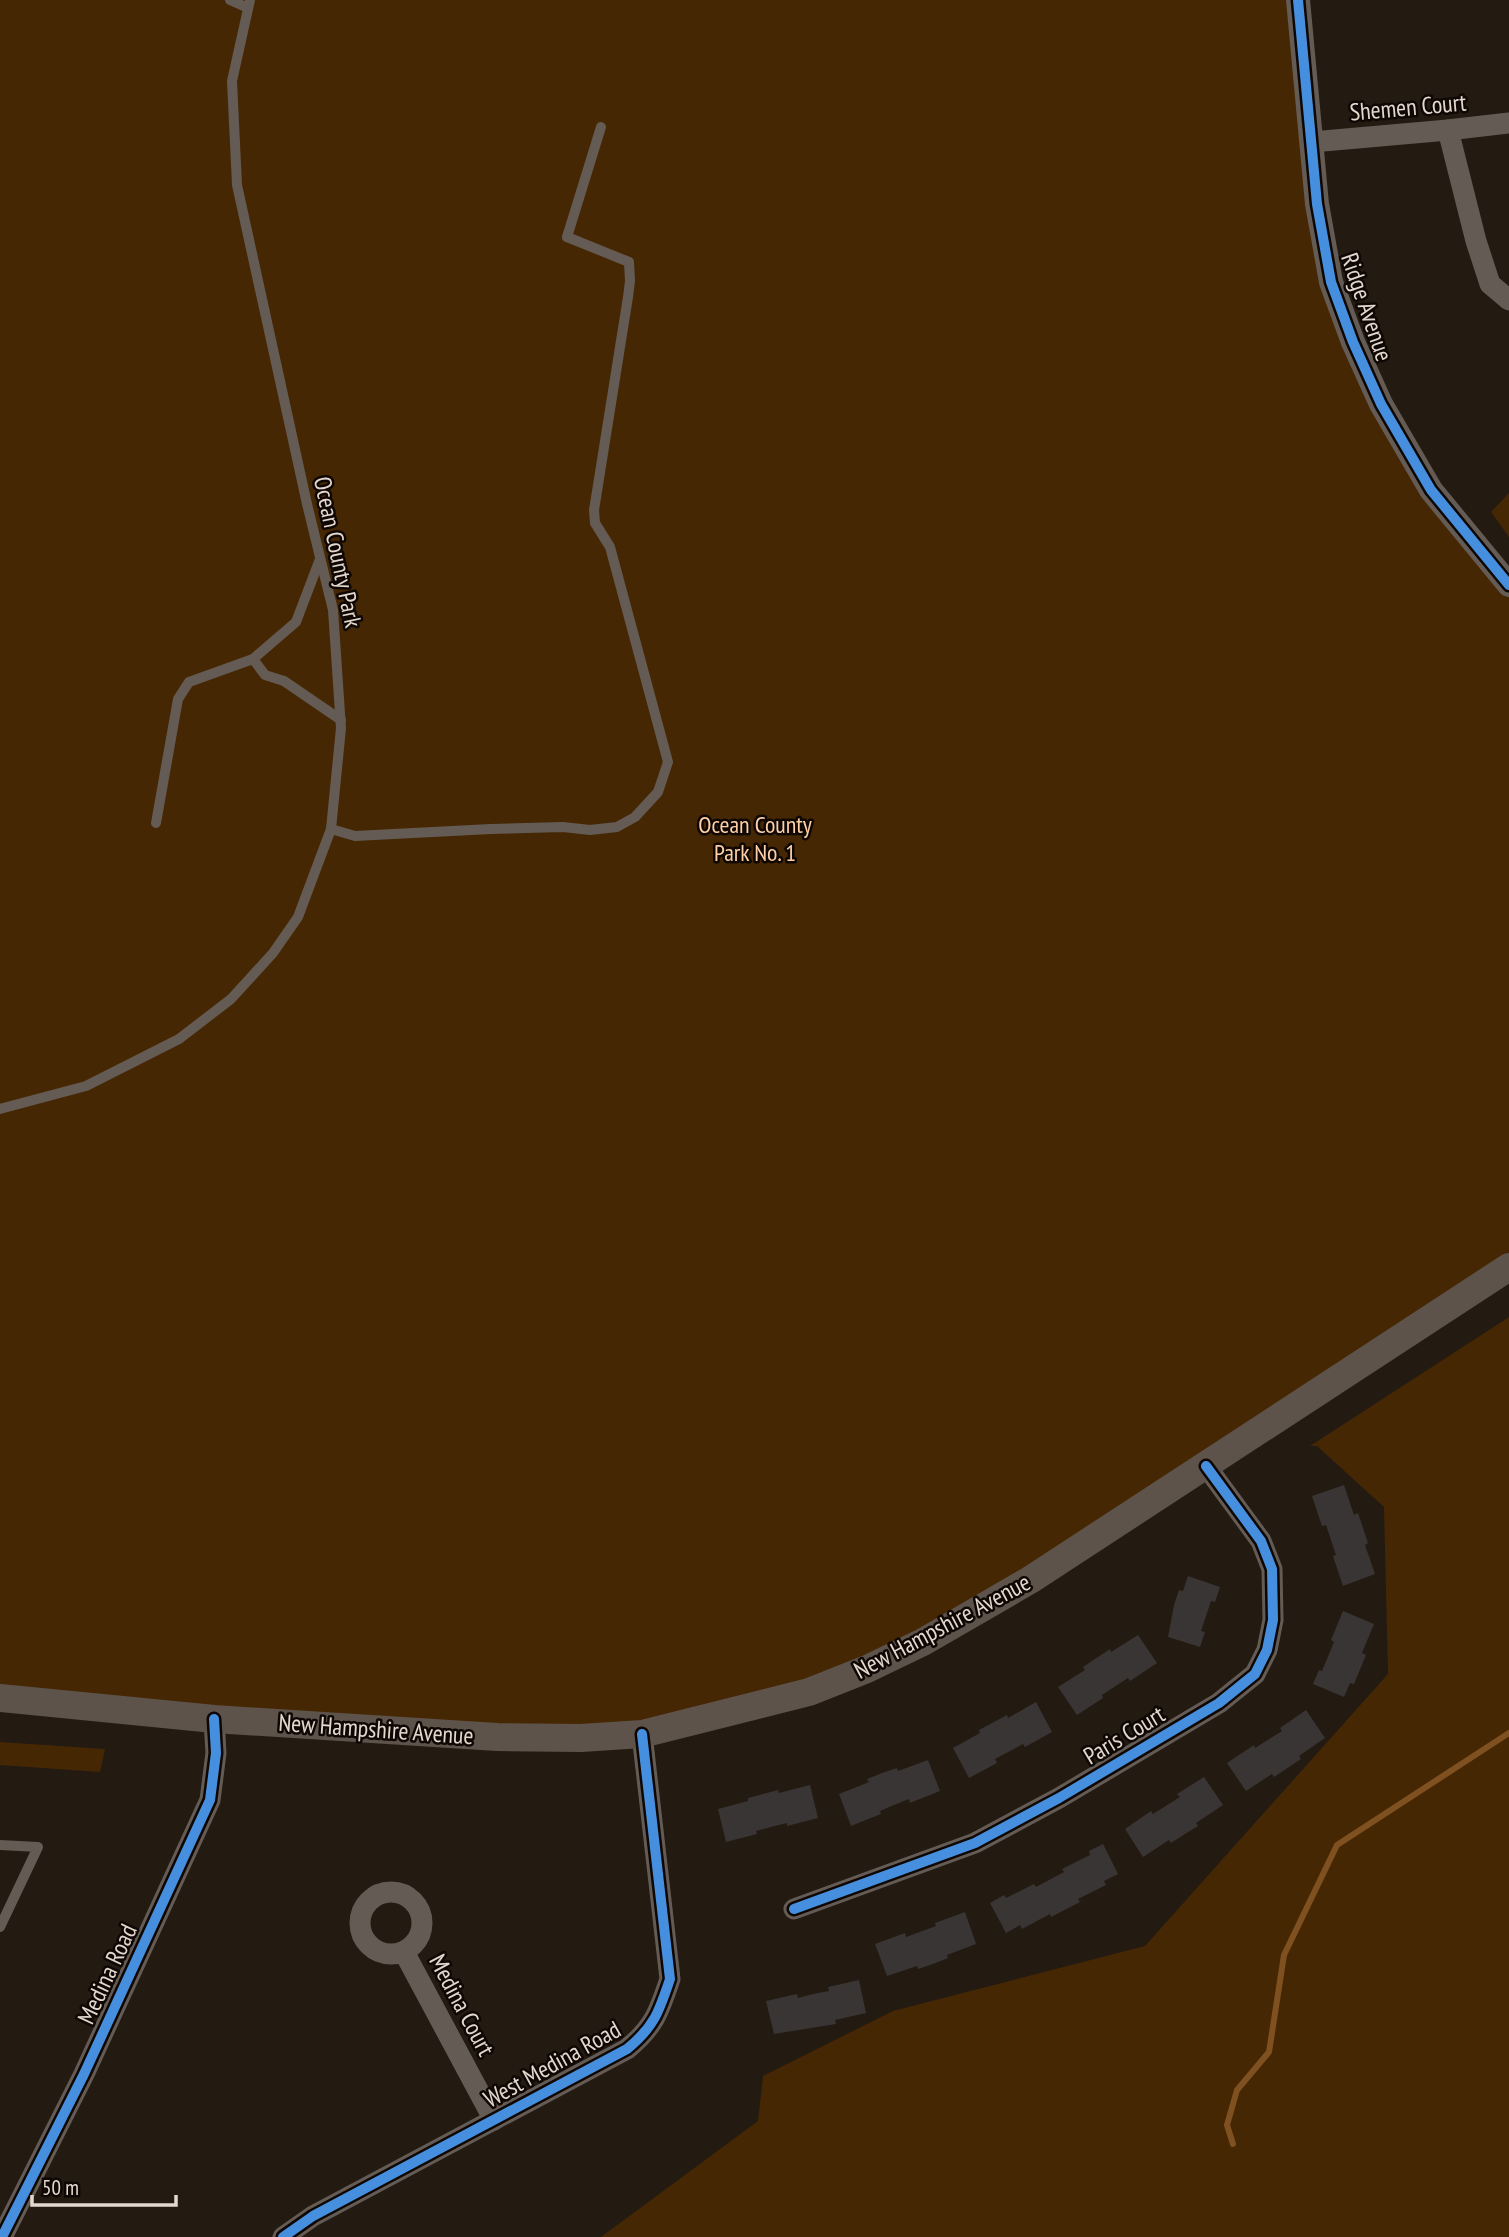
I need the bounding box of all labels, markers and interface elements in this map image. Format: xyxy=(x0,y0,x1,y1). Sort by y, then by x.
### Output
street label: Shemen Court xyxy=(1348,86,1468,128)
street label: Ridge Avenue xyxy=(1334,249,1400,365)
street label: Ocean County Park xyxy=(307,474,369,631)
park label: Ocean County Park No. 1 xyxy=(698,809,812,868)
street label: New Hampshire Avenue xyxy=(848,1566,1036,1686)
street label: Paris Court xyxy=(1078,1698,1171,1771)
street label: New Hampshire Avenue xyxy=(277,1707,475,1751)
street label: Medina Road xyxy=(70,1919,144,2029)
street label: Medina Court xyxy=(422,1949,502,2062)
street label: West Medina Road xyxy=(478,2014,626,2114)
scale bar xyxy=(32,2164,175,2208)
text: 50 m xyxy=(42,2174,79,2201)

